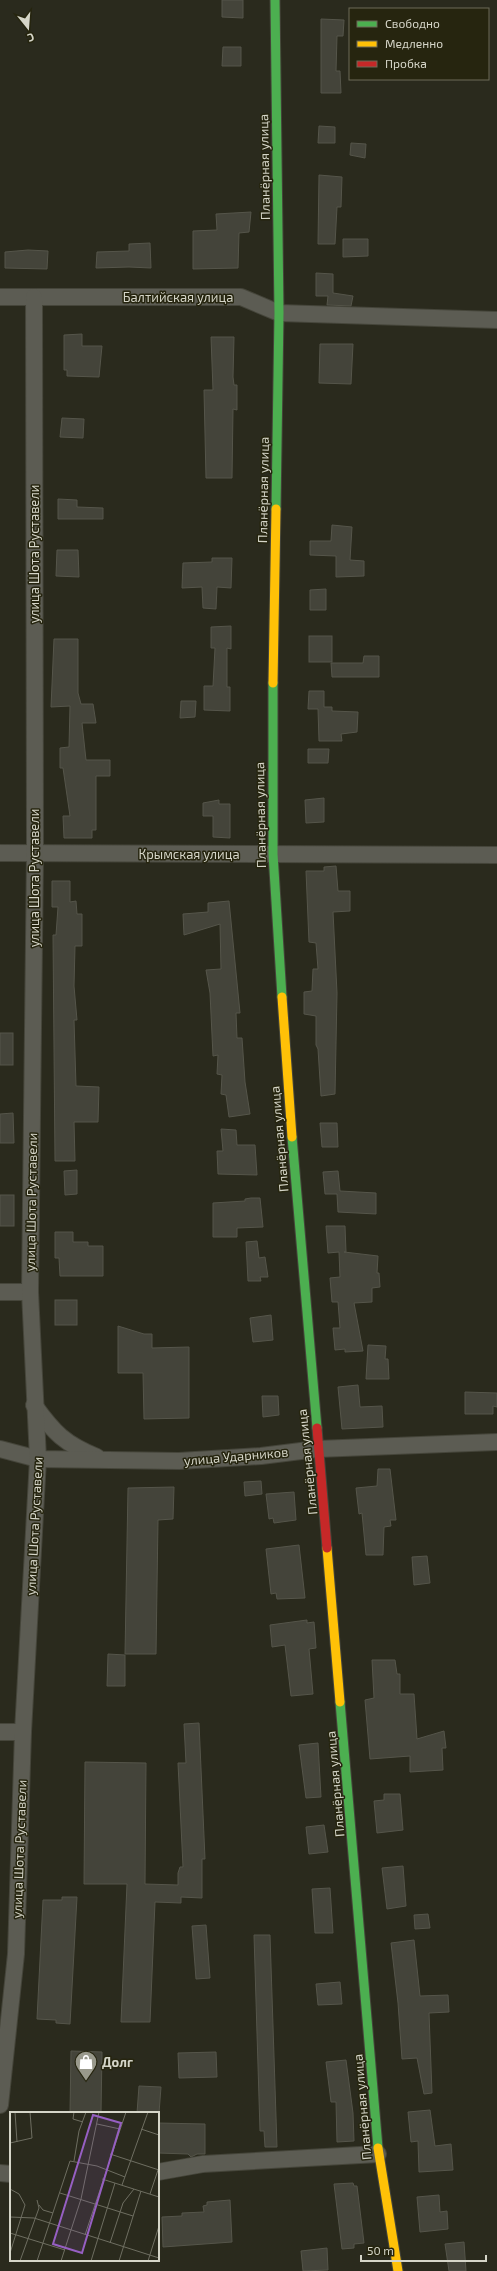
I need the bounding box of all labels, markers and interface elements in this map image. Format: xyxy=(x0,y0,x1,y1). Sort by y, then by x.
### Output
north arrow xyxy=(8,8,48,48)
legend xyxy=(349,8,489,80)
text: Свободно xyxy=(385,16,440,30)
text: С xyxy=(26,31,36,45)
text: Медленно xyxy=(385,36,443,50)
text: Пробка xyxy=(385,56,427,70)
street label: Планёрная улица xyxy=(255,114,273,220)
street label: Балтийская улица xyxy=(123,289,233,305)
street label: Планёрная улица xyxy=(254,437,272,543)
street label: улица Шота Руставели xyxy=(26,485,42,623)
street label: Планёрная улица xyxy=(251,762,269,868)
street label: улица Шота Руставели xyxy=(26,809,42,947)
street label: Крымская улица xyxy=(138,846,240,862)
street label: Планёрная улица xyxy=(266,1085,292,1193)
street label: улица Шота Руставели xyxy=(22,1133,40,1271)
street label: Планёрная улица xyxy=(293,1408,321,1516)
street label: улица Ударников xyxy=(183,1443,289,1469)
street label: улица Шота Руставели xyxy=(22,1456,46,1596)
street label: Планёрная улица xyxy=(322,1730,348,1838)
street label: улица Шота Руставели xyxy=(9,1779,29,1919)
shop icon: Долг xyxy=(73,2049,99,2082)
street label: Планёрная улица xyxy=(349,2053,375,2161)
place label: Долг xyxy=(102,2054,133,2070)
inset map xyxy=(10,2112,159,2261)
scale bar xyxy=(361,2237,486,2263)
text: 50 m xyxy=(367,2243,394,2257)

